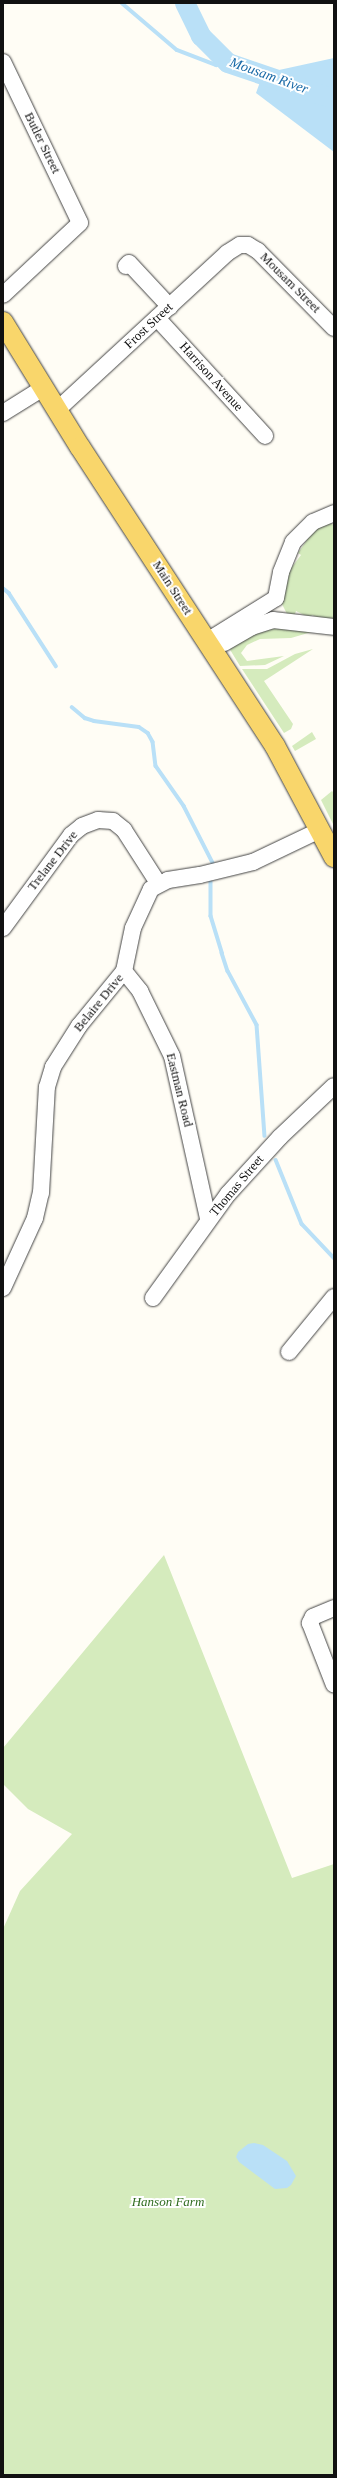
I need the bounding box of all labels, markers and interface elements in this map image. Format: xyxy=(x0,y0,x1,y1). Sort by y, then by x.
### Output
water label: Mousam River xyxy=(228,54,310,98)
street label: Butler Street xyxy=(21,110,63,176)
street label: Mousam Street xyxy=(257,250,323,316)
street label: Frost Street xyxy=(122,300,176,352)
street label: Harrison Avenue xyxy=(176,339,246,415)
street label: Main Street xyxy=(149,558,195,618)
street label: Trelane Drive xyxy=(25,828,81,894)
street label: Belaire Drive xyxy=(71,971,127,1035)
street label: Eastman Road xyxy=(162,1052,196,1128)
street label: Thomas Street xyxy=(207,1152,267,1220)
park label: Hanson Farm xyxy=(132,2194,204,2210)

